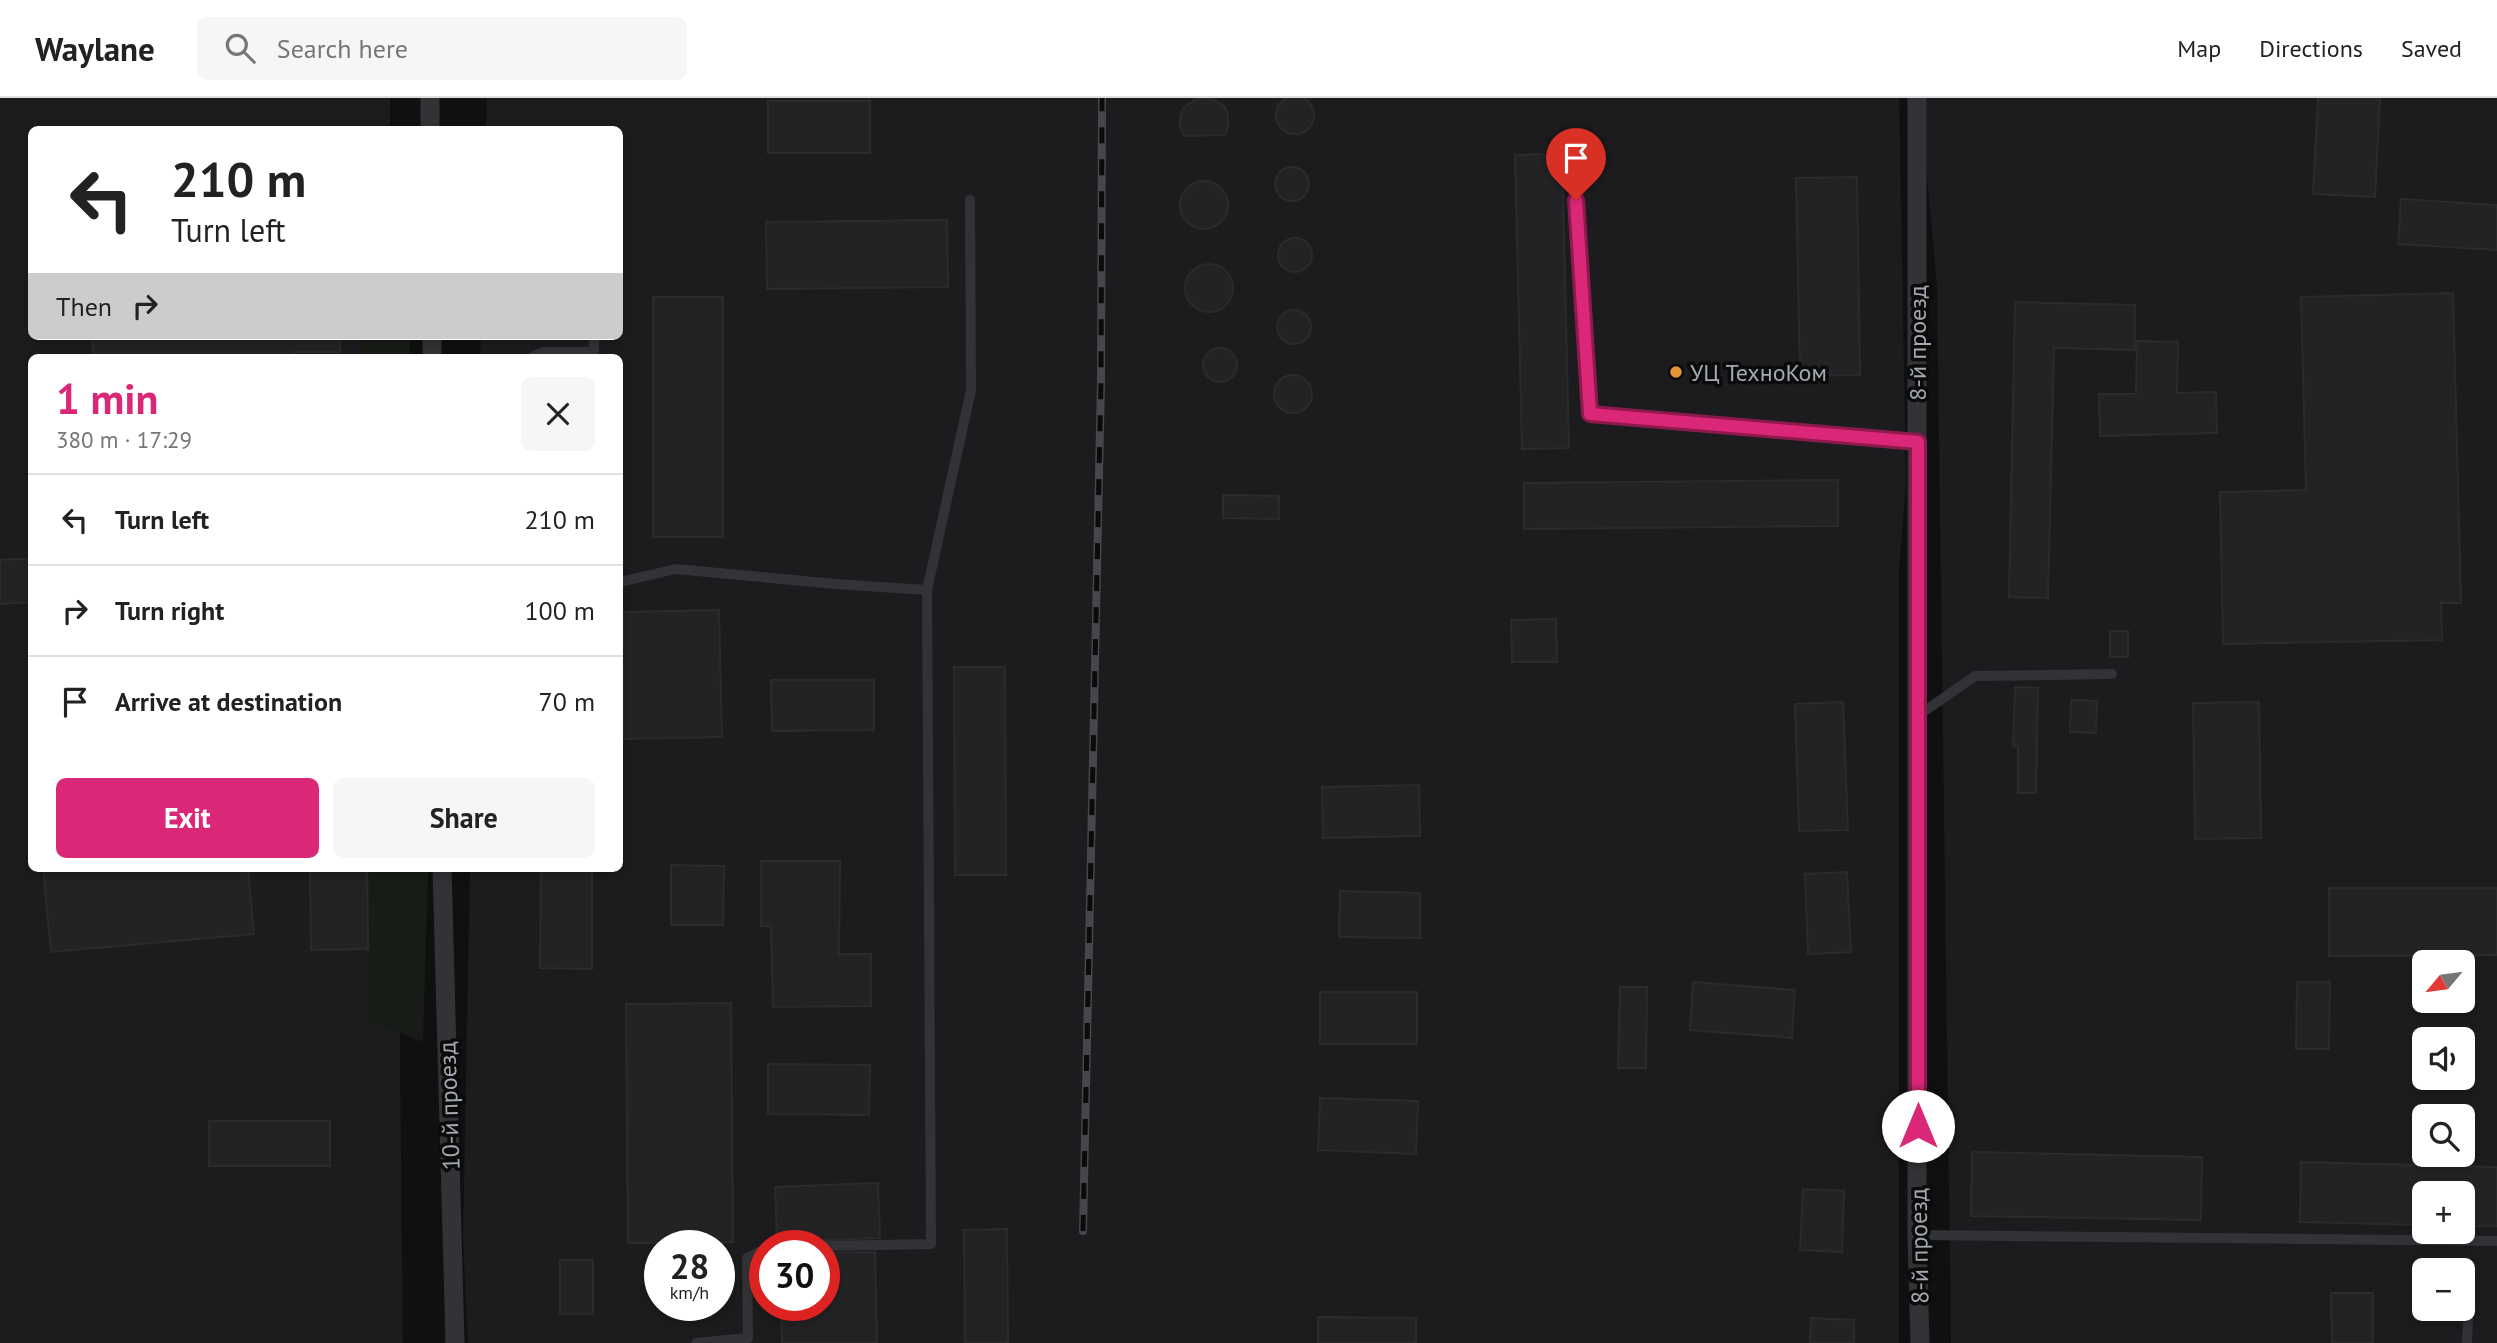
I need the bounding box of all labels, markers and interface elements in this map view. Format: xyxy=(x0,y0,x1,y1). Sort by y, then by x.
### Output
search box xyxy=(197,17,687,80)
text: Waylane xyxy=(35,27,155,70)
icon: search xyxy=(221,29,259,67)
text: Search here xyxy=(277,32,408,65)
text: Map xyxy=(2177,33,2221,64)
text: Directions xyxy=(2259,33,2363,64)
text: Saved xyxy=(2401,33,2462,64)
pin xyxy=(1546,128,1606,200)
icon: arrive xyxy=(1557,139,1595,177)
text: 210 m xyxy=(171,147,306,211)
icon: left xyxy=(56,154,147,245)
text: Turn left xyxy=(171,209,286,251)
street label: 8-й проезд xyxy=(1902,285,1933,401)
icon: right xyxy=(126,287,164,325)
text: Then xyxy=(56,290,112,323)
place label: УЦ ТехноКом xyxy=(1690,357,1827,388)
marker: УЦ ТехноКом xyxy=(1668,364,1684,380)
text: 1 min xyxy=(56,371,158,426)
button: close xyxy=(521,377,595,451)
text: 380 m · 17:29 xyxy=(56,425,192,454)
icon: left xyxy=(56,501,94,539)
text: Turn left xyxy=(115,503,209,536)
text: 210 m xyxy=(524,503,595,536)
icon: right xyxy=(56,592,94,630)
text: Turn right xyxy=(115,594,224,627)
text: 100 m xyxy=(524,594,595,627)
icon: arrive xyxy=(56,683,94,721)
text: Arrive at destination xyxy=(115,685,342,718)
text: 70 m xyxy=(539,685,595,718)
button: Exit xyxy=(56,778,319,858)
button: Share xyxy=(333,778,595,858)
north arrow xyxy=(2412,950,2474,1013)
map controls xyxy=(2412,950,2475,1321)
button: sound xyxy=(2412,1027,2475,1090)
street label: 10-й проезд xyxy=(431,1041,467,1171)
position arrow xyxy=(1881,1089,1955,1163)
button: search xyxy=(2412,1104,2475,1167)
button: + xyxy=(2412,1181,2475,1244)
street label: 8-й проезд xyxy=(1902,1188,1936,1304)
speed limit sign: 30 xyxy=(749,1230,840,1321)
text: 28 xyxy=(670,1243,709,1289)
button: − xyxy=(2412,1258,2475,1321)
text: km/h xyxy=(670,1281,709,1304)

